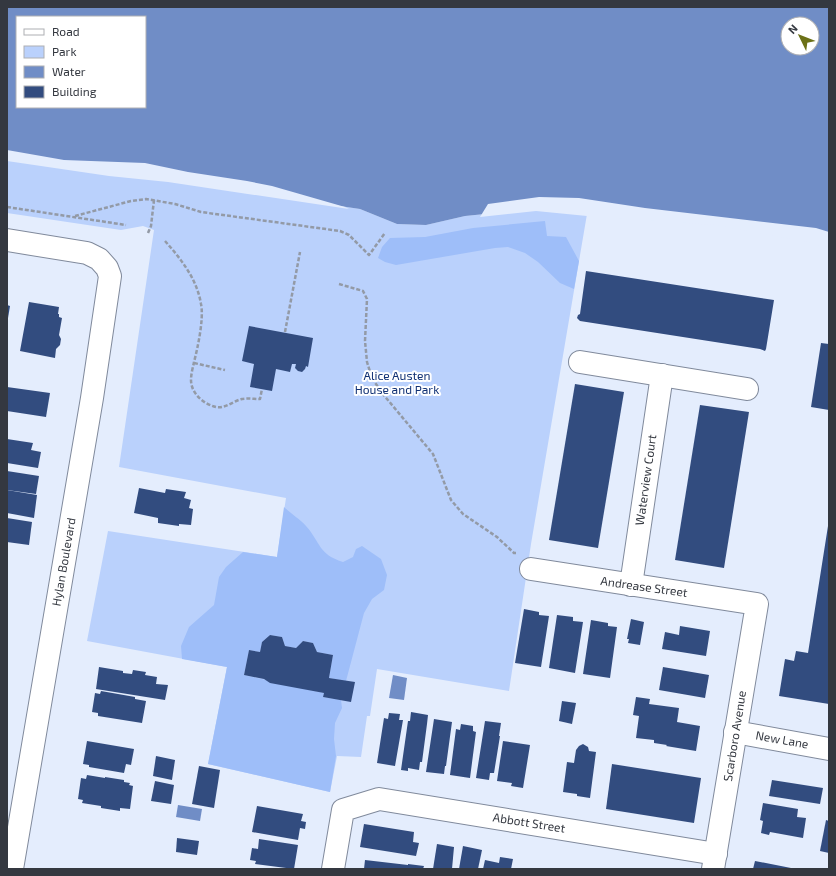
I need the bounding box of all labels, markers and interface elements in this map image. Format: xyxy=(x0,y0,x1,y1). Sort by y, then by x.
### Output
legend xyxy=(16,16,146,108)
north arrow xyxy=(780,16,820,56)
text: N xyxy=(785,21,800,36)
text: Road xyxy=(52,24,80,38)
text: Park xyxy=(52,44,77,58)
text: Water xyxy=(52,64,86,78)
text: Building xyxy=(52,84,97,98)
park label: Alice Austen House and Park xyxy=(355,368,439,396)
street label: Waterview Court xyxy=(632,433,658,526)
street label: Hylan Boulevard xyxy=(48,516,78,607)
street label: Andrease Street xyxy=(600,573,689,599)
street label: Scarboro Avenue xyxy=(720,689,748,782)
street label: New Lane xyxy=(755,727,810,751)
street label: Abbott Street xyxy=(492,809,567,835)

